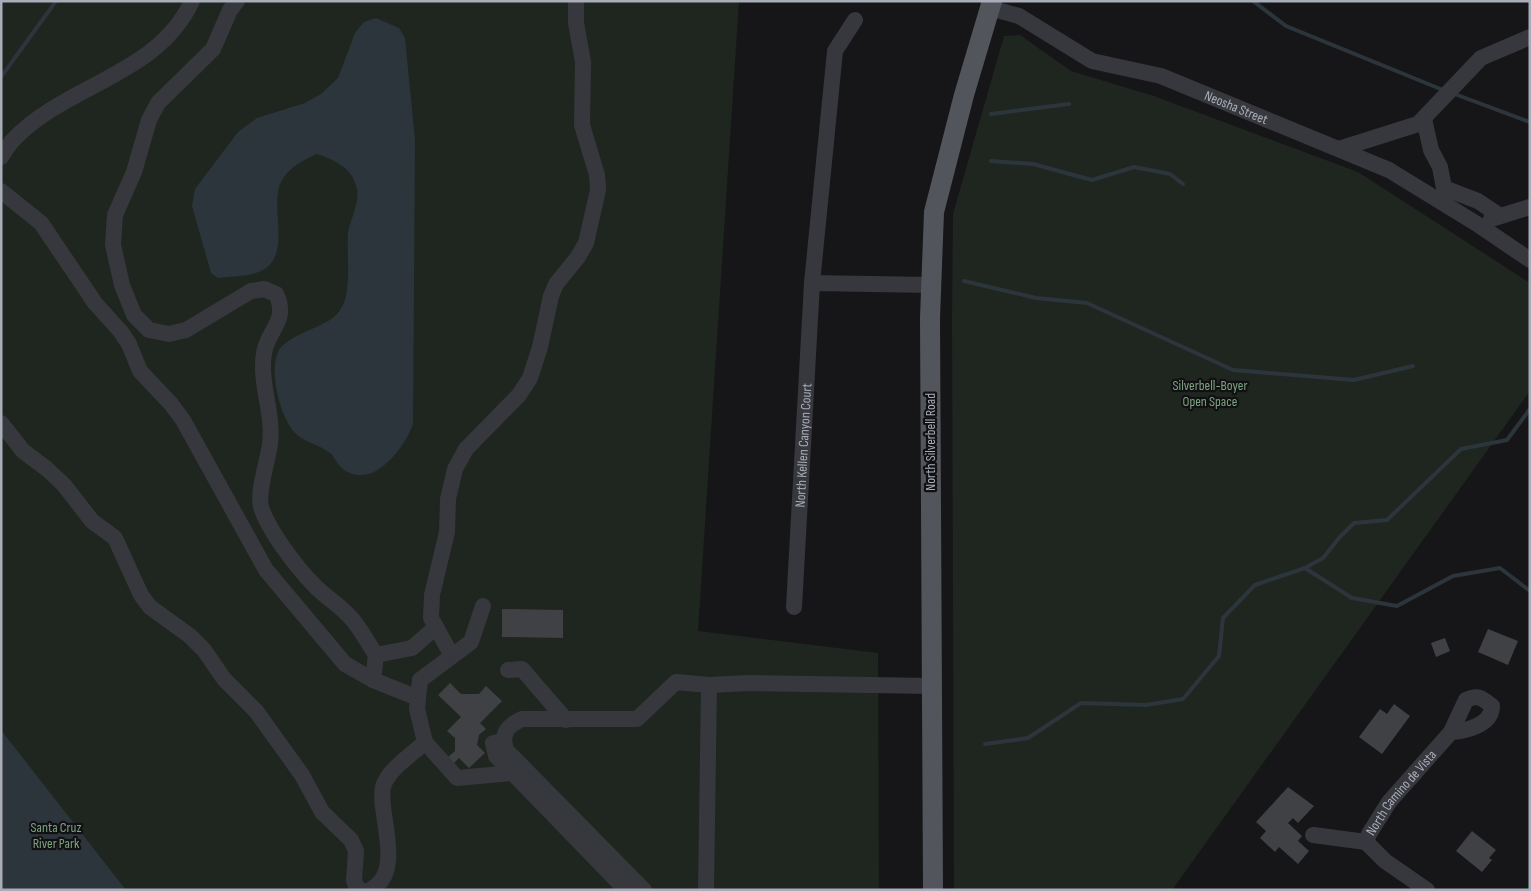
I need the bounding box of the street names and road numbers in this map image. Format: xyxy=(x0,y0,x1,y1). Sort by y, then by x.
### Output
street label: Neosha Street xyxy=(1202,87,1270,128)
street label: North Kellen Canyon Court xyxy=(792,383,815,508)
street label: North Silverbell Road xyxy=(922,393,939,491)
street label: North Camino de Vista xyxy=(1362,747,1440,839)

